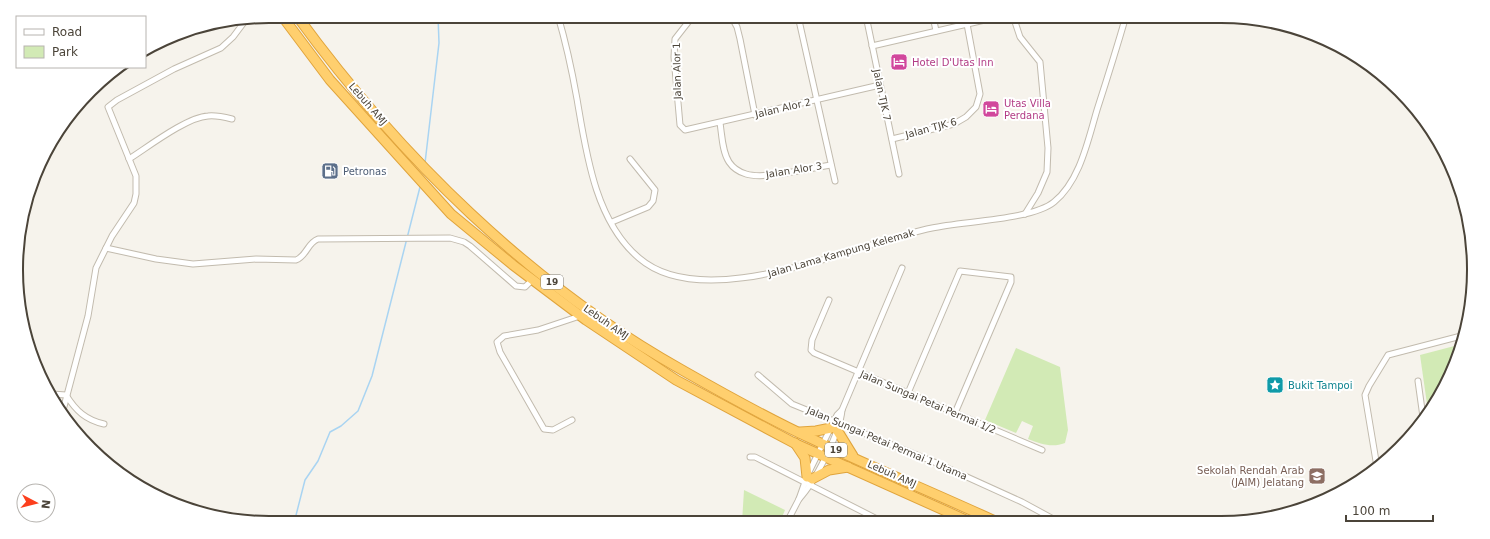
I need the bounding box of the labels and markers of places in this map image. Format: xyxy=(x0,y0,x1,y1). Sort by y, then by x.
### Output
hotel icon: Hotel D'Utas Inn xyxy=(889,52,909,72)
place label: Hotel D'Utas Inn xyxy=(912,57,994,68)
place label: Utas Villa Perdana xyxy=(1004,98,1051,121)
hotel icon: Utas Villa Perdana xyxy=(981,99,1001,119)
fuel station icon: Petronas xyxy=(320,161,340,181)
place label: Petronas xyxy=(343,166,386,177)
place icon: Bukit Tampoi xyxy=(1265,375,1285,395)
place label: Bukit Tampoi xyxy=(1288,380,1352,391)
place label: Sekolah Rendah Arab (JAIM) Jelatang xyxy=(1197,465,1304,488)
school or university icon: Sekolah Rendah Arab (JAIM) Jelatang xyxy=(1307,466,1327,486)

